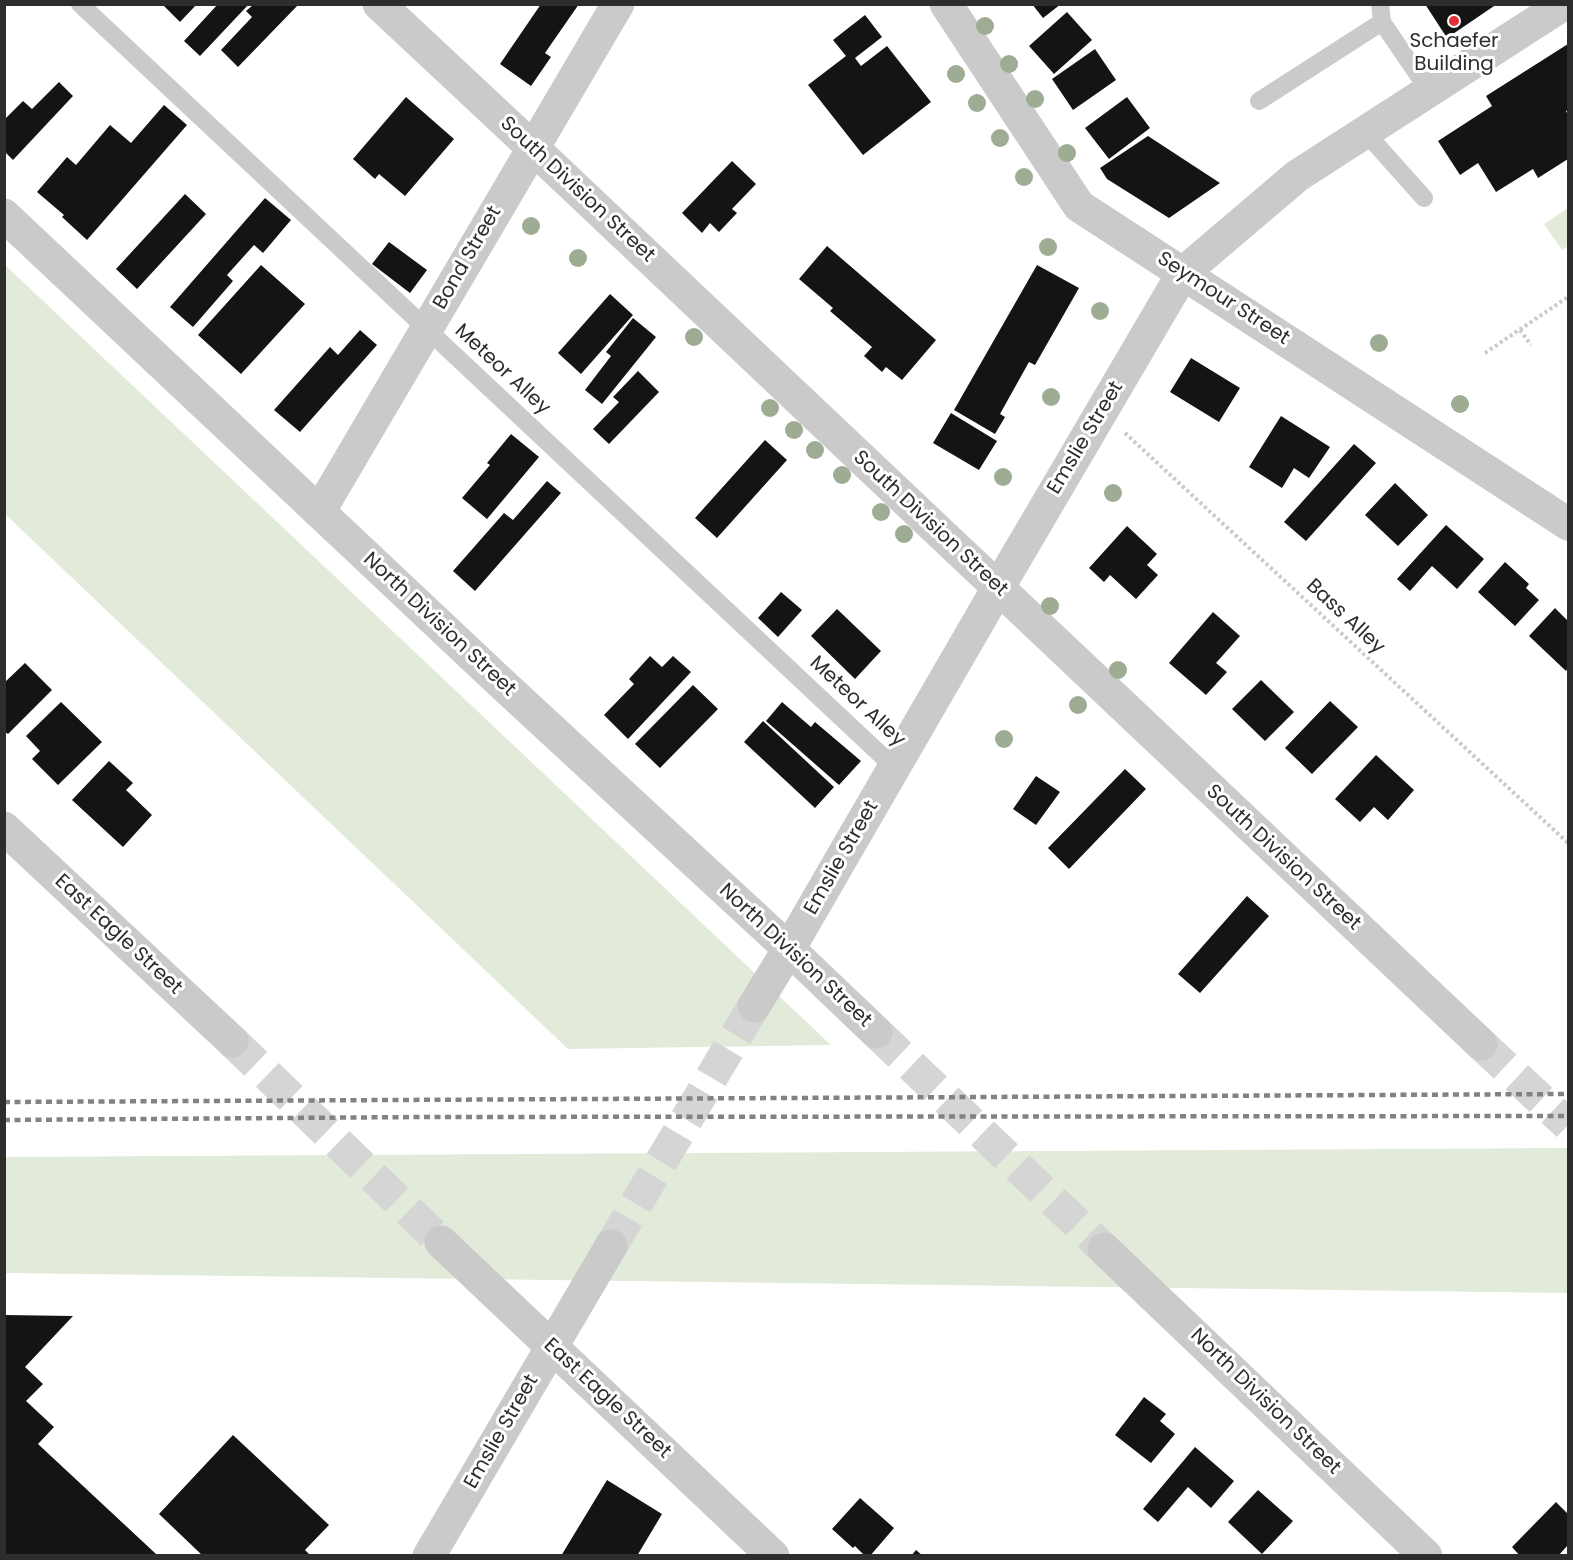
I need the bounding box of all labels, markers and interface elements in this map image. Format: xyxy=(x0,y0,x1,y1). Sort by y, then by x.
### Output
marker: Schaefer Building xyxy=(1447,14,1461,28)
place label: Schaefer Building xyxy=(1409,30,1499,77)
street label: South Division Street xyxy=(495,112,659,268)
street label: Bond Street xyxy=(429,202,507,314)
street label: Seymour Street xyxy=(1152,247,1294,351)
street label: Meteor Alley xyxy=(449,320,555,420)
street label: Emslie Street xyxy=(1043,377,1129,499)
street label: South Division Street xyxy=(848,446,1012,602)
street label: North Division Street xyxy=(358,548,520,702)
street label: Bass Alley xyxy=(1301,574,1389,660)
street label: Meteor Alley xyxy=(804,652,910,752)
street label: South Division Street xyxy=(1201,780,1365,936)
street label: Emslie Street xyxy=(800,797,884,919)
street label: East Eagle Street xyxy=(49,870,187,1000)
street label: North Division Street xyxy=(714,879,876,1033)
street label: North Division Street xyxy=(1185,1324,1345,1480)
street label: East Eagle Street xyxy=(538,1334,676,1464)
street label: Emslie Street xyxy=(460,1371,544,1493)

